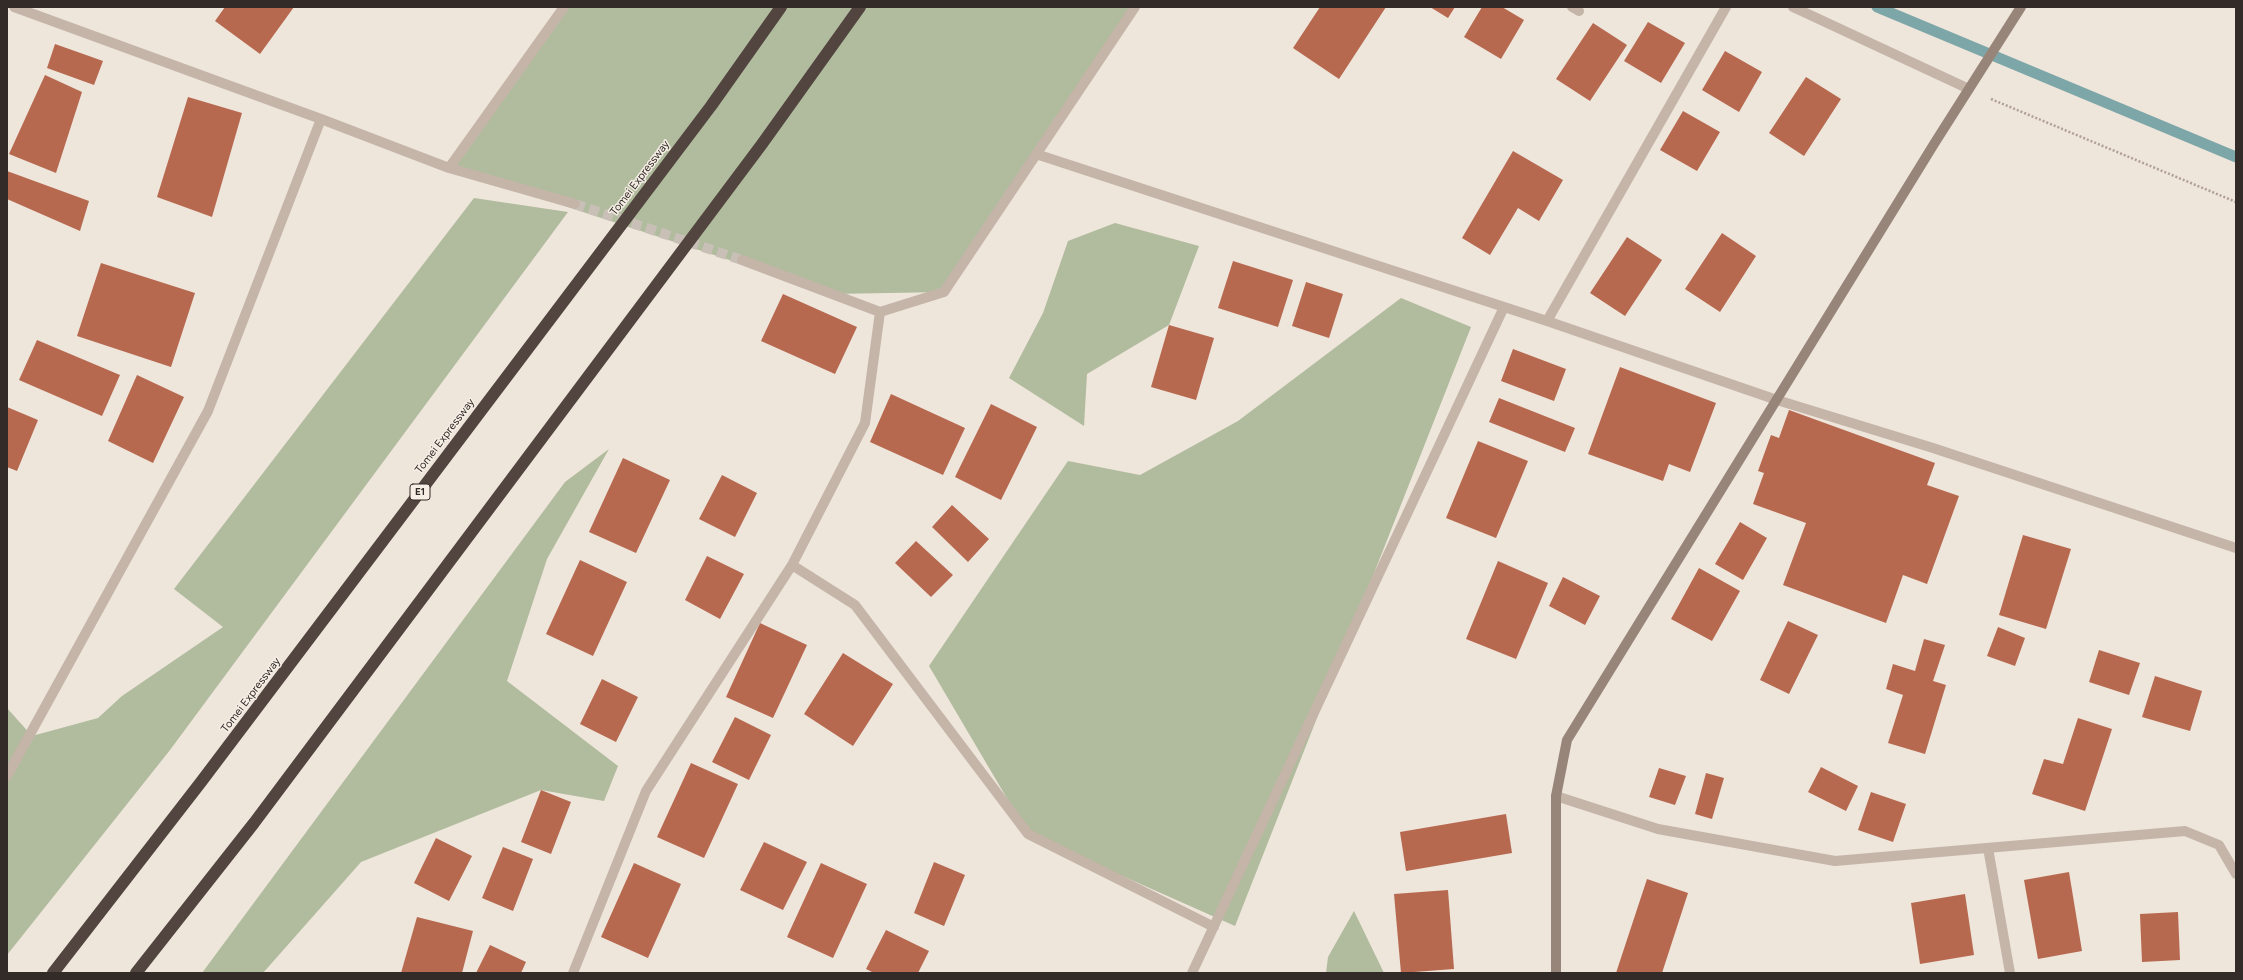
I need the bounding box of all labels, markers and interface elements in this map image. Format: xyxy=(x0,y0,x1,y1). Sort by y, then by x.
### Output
street label: Tomei Expressway xyxy=(608,138,672,218)
street label: Tomei Expressway xyxy=(413,396,477,476)
road number: E1 xyxy=(410,484,430,500)
street label: Tomei Expressway xyxy=(219,655,283,735)

